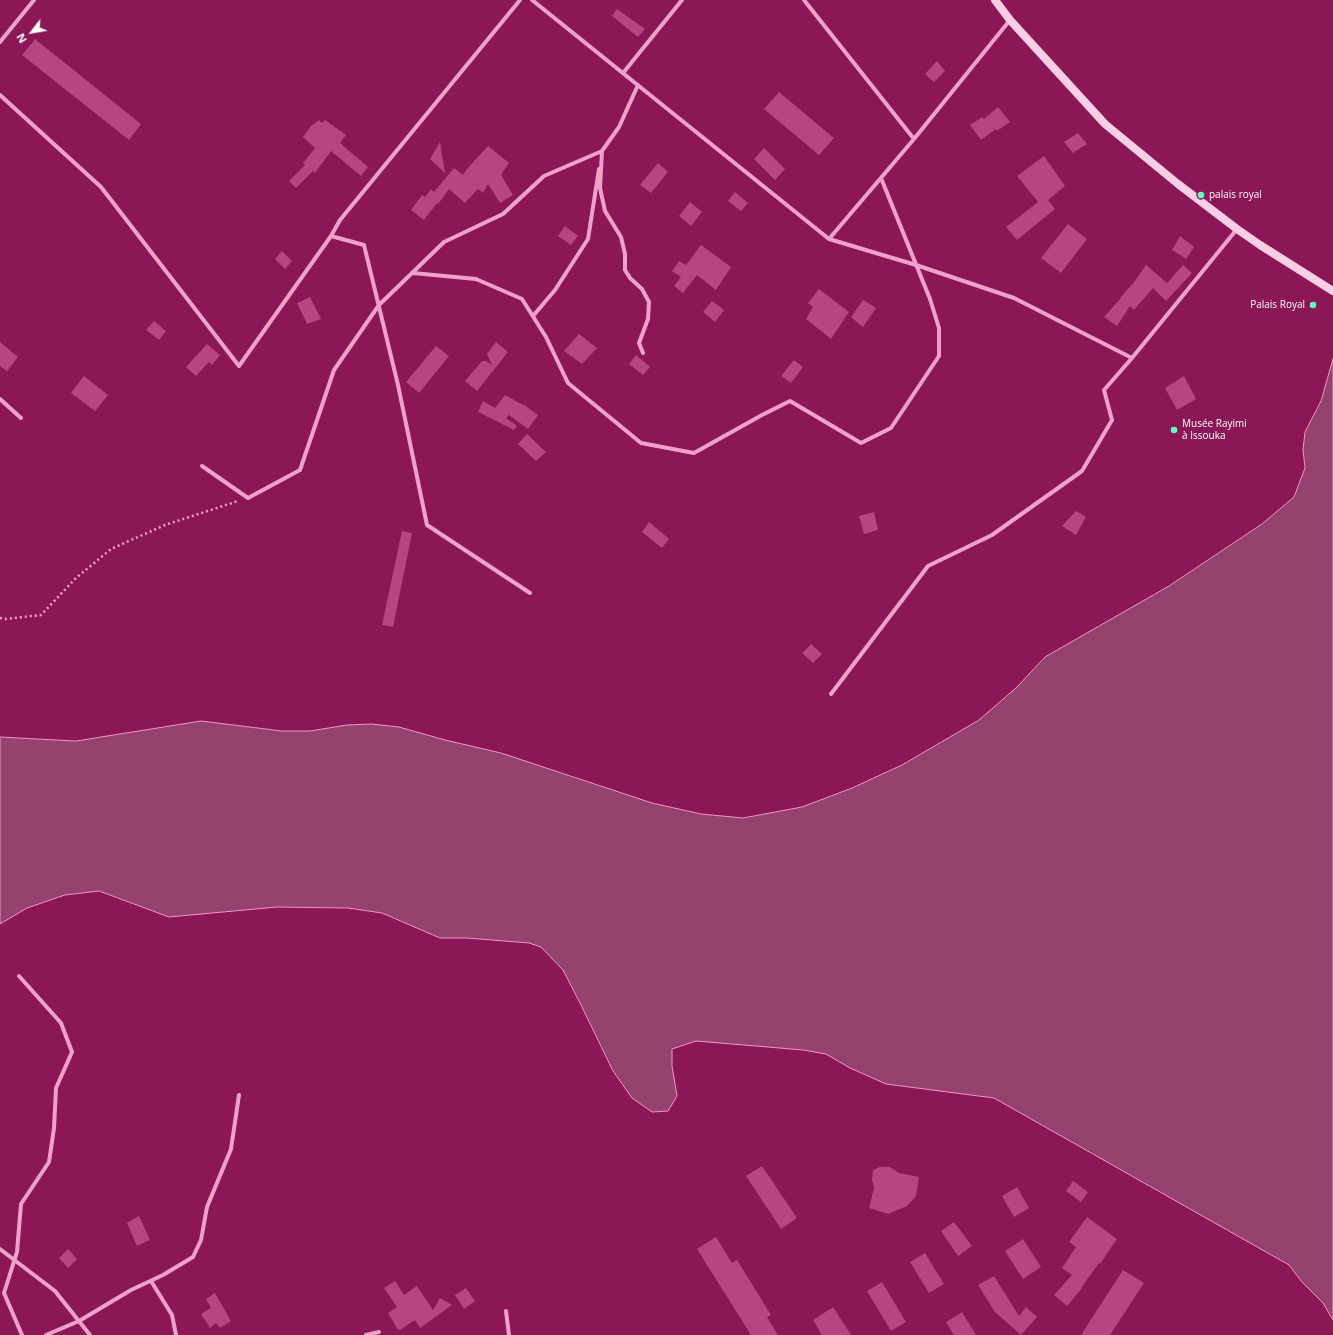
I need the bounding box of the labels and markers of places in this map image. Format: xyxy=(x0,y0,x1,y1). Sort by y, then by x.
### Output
place label: palais royal xyxy=(1209,189,1262,201)
marker: palais royal xyxy=(1196,190,1206,200)
place label: Palais Royal xyxy=(1250,299,1305,311)
marker: Palais Royal xyxy=(1308,300,1318,310)
place label: Musée Rayimi à Issouka xyxy=(1182,418,1247,442)
marker: Musée Rayimi à Issouka xyxy=(1169,425,1179,435)

